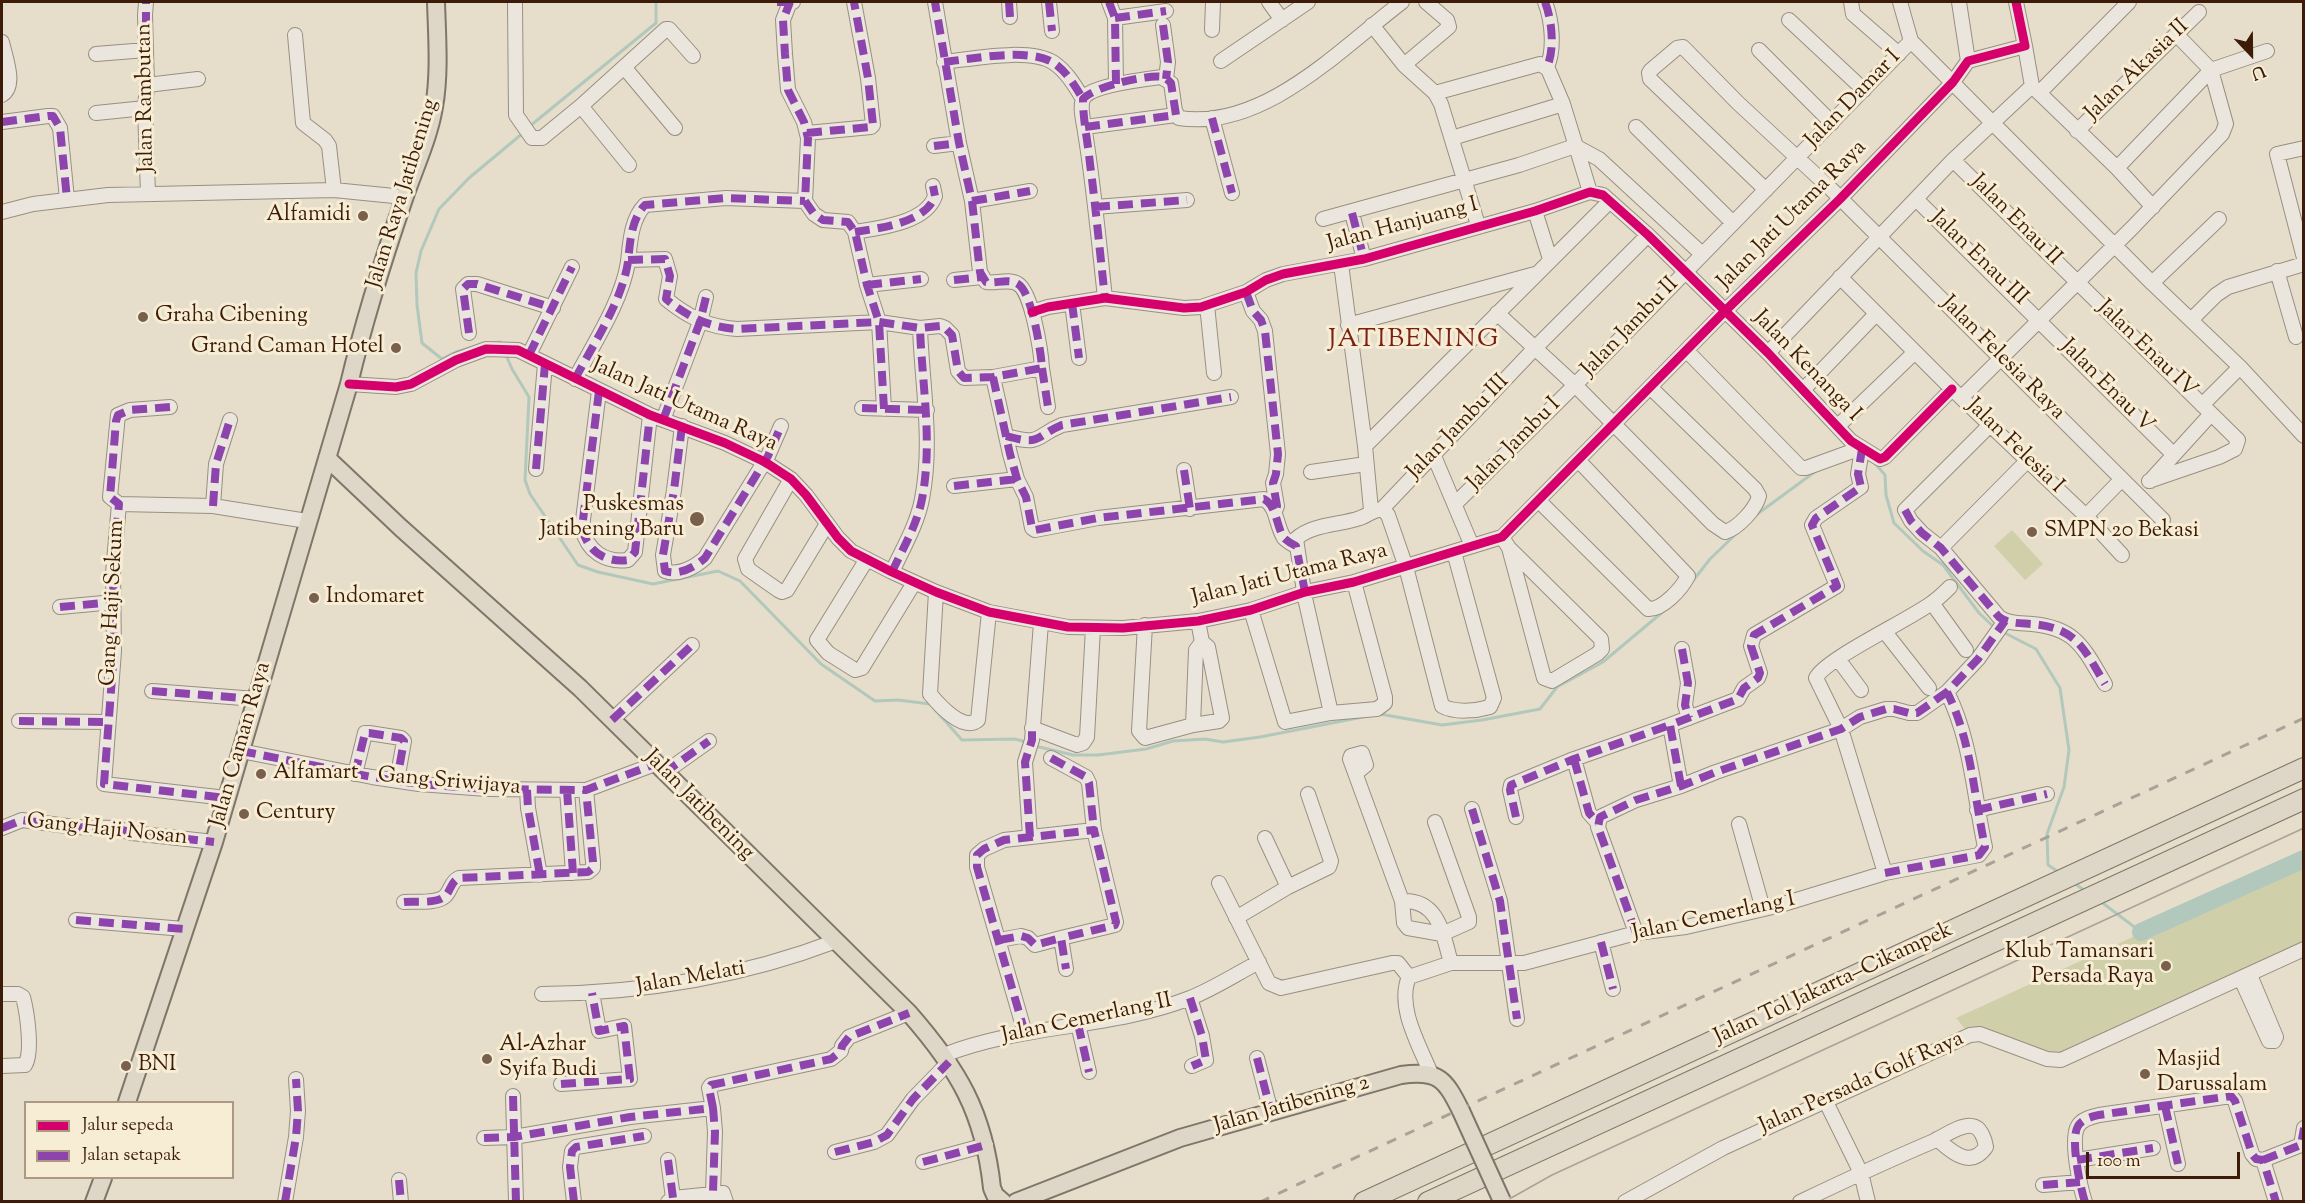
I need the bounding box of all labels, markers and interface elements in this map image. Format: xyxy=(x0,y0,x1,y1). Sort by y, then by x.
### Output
street label: Jalan Akasia II xyxy=(2080,15,2196,127)
street label: Jalan Rambutan xyxy=(132,23,162,173)
north arrow xyxy=(2221,24,2281,84)
street label: Jalan Damar I xyxy=(1801,45,1907,155)
text: U xyxy=(2248,58,2268,84)
street label: Jalan Raya Jatibening xyxy=(363,96,445,292)
street label: Jalan Jati Utama Raya xyxy=(1713,136,1873,296)
street label: Jalan Enau II xyxy=(1964,170,2066,272)
street label: Jalan Hanjuang I xyxy=(1325,193,1481,259)
place label: Alfamidi xyxy=(266,203,351,229)
street label: Jalan Enau III xyxy=(1924,206,2032,312)
marker: Alfamidi xyxy=(356,209,370,223)
street label: Jalan Jambu II xyxy=(1577,273,1685,383)
street label: Jalan Felesia Raya xyxy=(1934,291,2070,427)
street label: Jalan Enau IV xyxy=(2090,296,2202,404)
place label: Graha Cibening xyxy=(155,304,308,330)
street label: Jalan Kenanga I xyxy=(1746,306,1866,428)
marker: Graha Cibening xyxy=(136,310,150,324)
district label: JATIBENING xyxy=(1328,326,1500,358)
place label: Grand Caman Hotel xyxy=(191,335,384,361)
street label: Jalan Enau V xyxy=(2054,335,2158,439)
marker: Grand Caman Hotel xyxy=(389,341,403,355)
street label: Jalan Jati Utama Raya xyxy=(587,353,781,459)
street label: Jalan Jambu III xyxy=(1402,370,1516,486)
street label: Jalan Jambu I xyxy=(1463,393,1567,497)
street label: Jalan Felesia I xyxy=(1960,394,2068,500)
place label: Puskesmas Jatibening Baru xyxy=(540,493,684,544)
marker: Puskesmas Jatibening Baru xyxy=(688,510,706,528)
street label: Gang Haji Sekum xyxy=(96,519,132,687)
place label: SMPN 20 Bekasi xyxy=(2044,519,2199,545)
marker: SMPN 20 Bekasi xyxy=(2025,525,2039,539)
street label: Jalan Jati Utama Raya xyxy=(1189,539,1391,613)
place label: Indomaret xyxy=(326,585,424,611)
marker: Indomaret xyxy=(307,591,321,605)
street label: Jalan Caman Raya xyxy=(206,659,278,831)
street label: Jalan Jatibening xyxy=(637,745,759,867)
place label: Alfamart xyxy=(273,761,359,787)
street label: Gang Sriwijaya xyxy=(376,764,522,802)
marker: Alfamart xyxy=(254,767,268,781)
place label: Century xyxy=(256,801,336,827)
marker: Century xyxy=(237,807,251,821)
street label: Gang Haji Nosan xyxy=(25,809,189,853)
street label: Jalan Cemerlang I xyxy=(1630,888,1798,948)
street label: Jalan Tol Jakarta–Cikampek xyxy=(1711,918,1957,1052)
place label: Klub Tamansari Persada Raya xyxy=(2005,940,2154,992)
street label: Jalan Melati xyxy=(634,956,748,1002)
marker: Klub Tamansari Persada Raya xyxy=(2159,959,2173,973)
street label: Jalan Cemerlang II xyxy=(1000,989,1174,1051)
street label: Jalan Persada Golf Raya xyxy=(1756,1027,1968,1141)
place label: Al-Azhar Syifa Budi xyxy=(499,1033,597,1084)
place label: Masjid Darussalam xyxy=(2157,1048,2267,1100)
marker: Al-Azhar Syifa Budi xyxy=(480,1052,494,1066)
place label: BNI xyxy=(138,1053,176,1079)
marker: BNI xyxy=(119,1059,133,1073)
marker: Masjid Darussalam xyxy=(2138,1067,2152,1081)
street label: Jalan Jatibening 2 xyxy=(1211,1071,1373,1141)
legend xyxy=(24,1101,234,1179)
text: Jalur sepeda xyxy=(82,1113,173,1139)
scale bar xyxy=(2089,1140,2244,1178)
text: Jalan setapak xyxy=(82,1143,181,1169)
text: 100 m xyxy=(2097,1149,2141,1175)

